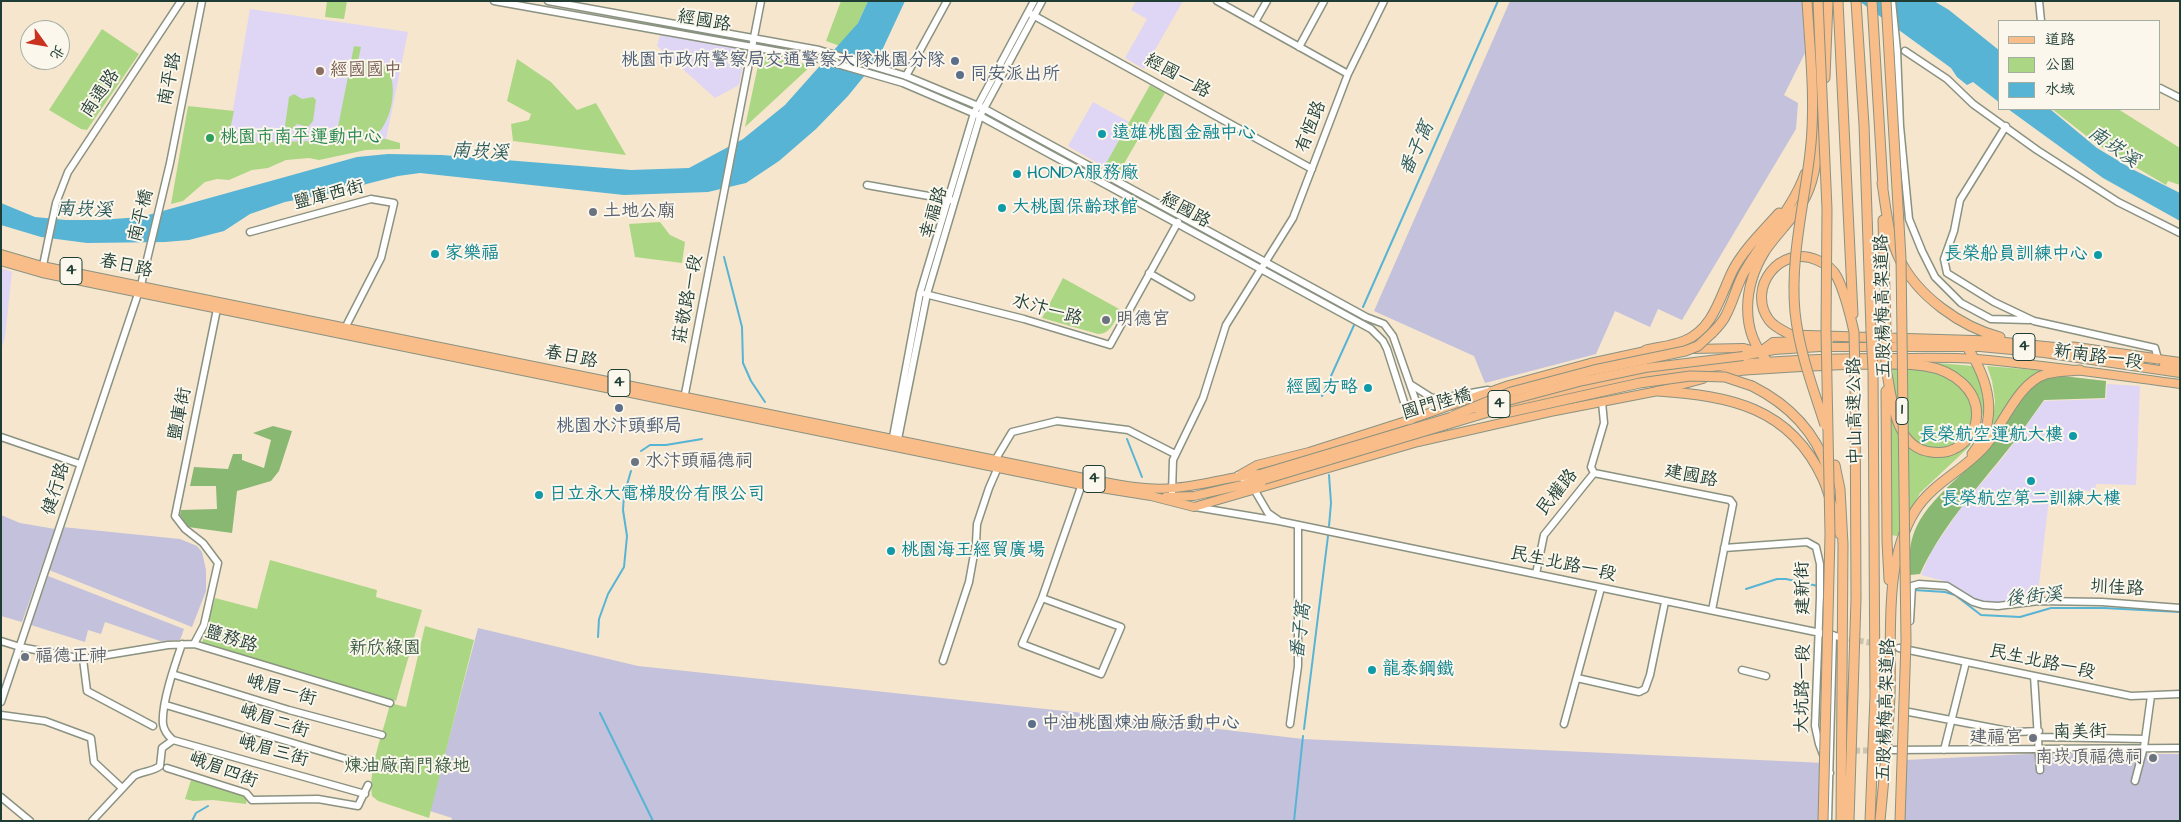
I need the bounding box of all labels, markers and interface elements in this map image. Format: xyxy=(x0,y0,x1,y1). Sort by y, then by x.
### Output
street label: 經國路 xyxy=(676,7,732,37)
north arrow xyxy=(20,20,70,70)
legend xyxy=(1998,20,2161,110)
text: 道路 xyxy=(2045,29,2075,50)
text: 北 xyxy=(45,41,69,64)
street label: 南平路 xyxy=(155,50,187,108)
place label: 桃園市政府警察局交通警察大隊桃園分隊 xyxy=(621,50,945,72)
street label: 經國一路 xyxy=(1140,50,1214,104)
text: 公園 xyxy=(2045,54,2075,75)
marker: 桃園市政府警察局交通警察大隊桃園分隊 xyxy=(949,55,961,67)
place label: 經國國中 xyxy=(330,60,402,82)
place label: 同安派出所 xyxy=(970,64,1060,86)
marker: 經國國中 xyxy=(314,65,326,77)
street label: 南通路 xyxy=(77,66,125,122)
marker: 同安派出所 xyxy=(954,69,966,81)
text: 水域 xyxy=(2045,79,2075,100)
street label: 有恆路 xyxy=(1292,98,1332,156)
water label: 番子窩 xyxy=(1396,118,1440,180)
water label: 南崁溪 xyxy=(2083,122,2143,174)
place label: 遠雄桃園金融中心 xyxy=(1112,123,1256,145)
place label: 桃園市南平運動中心 xyxy=(220,127,382,149)
marker: 遠雄桃園金融中心 xyxy=(1096,128,1108,140)
marker: 桃園市南平運動中心 xyxy=(204,132,216,144)
water label: 南崁溪 xyxy=(451,140,509,166)
place label: HONDA服務廠 xyxy=(1027,163,1138,185)
marker: HONDA服務廠 xyxy=(1011,168,1023,180)
street label: 鹽庫西街 xyxy=(291,177,367,215)
street label: 幸福路 xyxy=(917,184,953,242)
street label: 南平橋 xyxy=(125,187,159,245)
street label: 經國路 xyxy=(1156,188,1214,234)
place label: 大桃園保齡球館 xyxy=(1012,197,1138,219)
water label: 南崁溪 xyxy=(55,199,113,223)
place label: 土地公廟 xyxy=(603,201,675,223)
marker: 大桃園保齡球館 xyxy=(996,202,1008,214)
marker: 土地公廟 xyxy=(587,206,599,218)
street label: 五股楊梅高架道路 xyxy=(1872,234,1896,378)
place label: 家樂福 xyxy=(445,243,499,265)
place label: 長榮船員訓練中心 xyxy=(1944,244,2088,266)
marker: 家樂福 xyxy=(429,248,441,260)
marker: 長榮船員訓練中心 xyxy=(2092,249,2104,261)
street label: 春日路 xyxy=(97,251,155,283)
street label: 莊敬路一段 xyxy=(670,253,708,345)
road number: 4 xyxy=(60,258,82,284)
street label: 水汴一路 xyxy=(1009,291,1085,331)
place label: 明德宮 xyxy=(1116,309,1170,331)
marker: 明德宮 xyxy=(1100,314,1112,326)
road number: 4 xyxy=(2013,334,2035,361)
street label: 新南路一段 xyxy=(2052,341,2144,375)
street label: 春日路 xyxy=(542,342,600,374)
street label: 中山高速公路 xyxy=(1844,357,1868,465)
road number: 4 xyxy=(608,369,630,396)
place label: 經國方略 xyxy=(1286,377,1358,399)
marker: 經國方略 xyxy=(1362,382,1374,394)
street label: 鹽庫街 xyxy=(165,385,197,443)
street label: 國門陸橋 xyxy=(1399,385,1475,425)
road number: 4 xyxy=(1488,390,1510,418)
road number: 1 xyxy=(1896,398,1908,424)
marker: 桃園水汴頭郵局 xyxy=(613,402,625,414)
place label: 桃園水汴頭郵局 xyxy=(556,416,682,438)
place label: 長榮航空運航大樓 xyxy=(1919,425,2063,447)
marker: 長榮航空運航大樓 xyxy=(2067,430,2079,442)
place label: 水汴頭福德祠 xyxy=(645,451,753,473)
marker: 水汴頭福德祠 xyxy=(629,456,641,468)
street label: 健行路 xyxy=(39,460,75,518)
street label: 建國路 xyxy=(1662,461,1720,493)
street label: 民權路 xyxy=(1533,465,1583,521)
road number: 4 xyxy=(1083,466,1105,492)
marker: 長榮航空第二訓練大樓 xyxy=(2025,475,2037,487)
place label: 日立永大電梯股份有限公司 xyxy=(549,484,765,506)
marker: 日立永大電梯股份有限公司 xyxy=(533,489,545,501)
place label: 長榮航空第二訓練大樓 xyxy=(1941,489,2121,511)
place label: 桃園海王經貿廣場 xyxy=(901,540,1045,562)
street label: 民生北路一段 xyxy=(1508,543,1618,587)
marker: 桃園海王經貿廣場 xyxy=(885,545,897,557)
street label: 建新街 xyxy=(1793,561,1815,615)
street label: 圳佳路 xyxy=(2089,577,2145,601)
water label: 後街溪 xyxy=(2005,584,2063,612)
water label: 番子窩 xyxy=(1287,601,1317,661)
street label: 鹽務路 xyxy=(202,622,260,658)
park label: 新欣綠園 xyxy=(349,638,421,660)
street label: 五股楊梅高架道路 xyxy=(1874,638,1900,782)
street label: 民生北路一段 xyxy=(1987,641,2097,685)
street label: 大坑路一段 xyxy=(1792,644,1816,734)
place label: 福德正神 xyxy=(35,646,107,668)
marker: 福德正神 xyxy=(19,651,31,663)
place label: 龍泰鋼鐵 xyxy=(1382,659,1454,681)
marker: 龍泰鋼鐵 xyxy=(1366,664,1378,676)
street label: 峨眉一街 xyxy=(243,671,319,711)
street label: 峨眉二街 xyxy=(236,701,312,743)
place label: 中油桃園煉油廠活動中心 xyxy=(1042,713,1240,735)
marker: 中油桃園煉油廠活動中心 xyxy=(1026,718,1038,730)
street label: 南美街 xyxy=(2053,722,2107,744)
place label: 建福宮 xyxy=(1969,727,2023,749)
street label: 峨眉三街 xyxy=(235,732,311,772)
marker: 建福宮 xyxy=(2027,732,2039,744)
place label: 南崁頂福德祠 xyxy=(2035,747,2143,769)
street label: 峨眉四街 xyxy=(185,749,261,793)
marker: 南崁頂福德祠 xyxy=(2147,752,2159,764)
park label: 煉油廠南門綠地 xyxy=(344,756,470,778)

